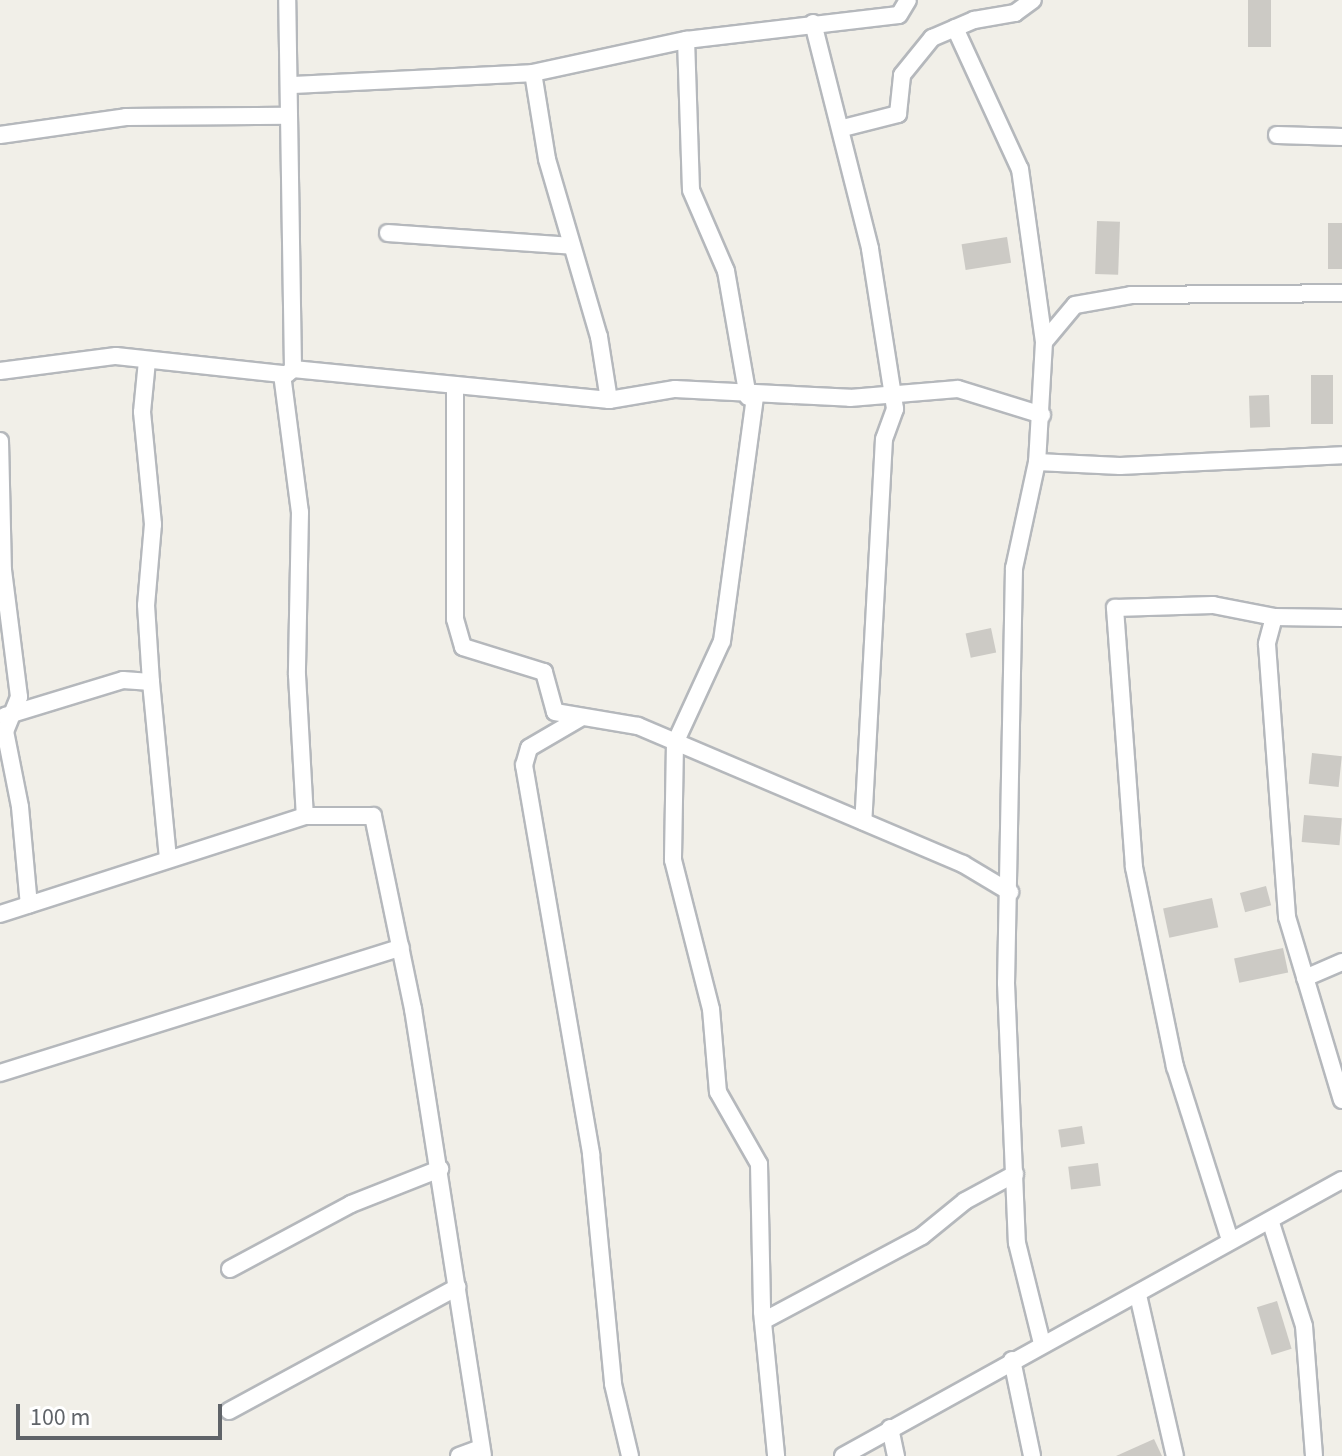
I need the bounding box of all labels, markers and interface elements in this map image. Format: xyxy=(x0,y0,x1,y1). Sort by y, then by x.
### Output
scale bar xyxy=(20,1388,226,1438)
text: 100 m xyxy=(30,1400,90,1435)

